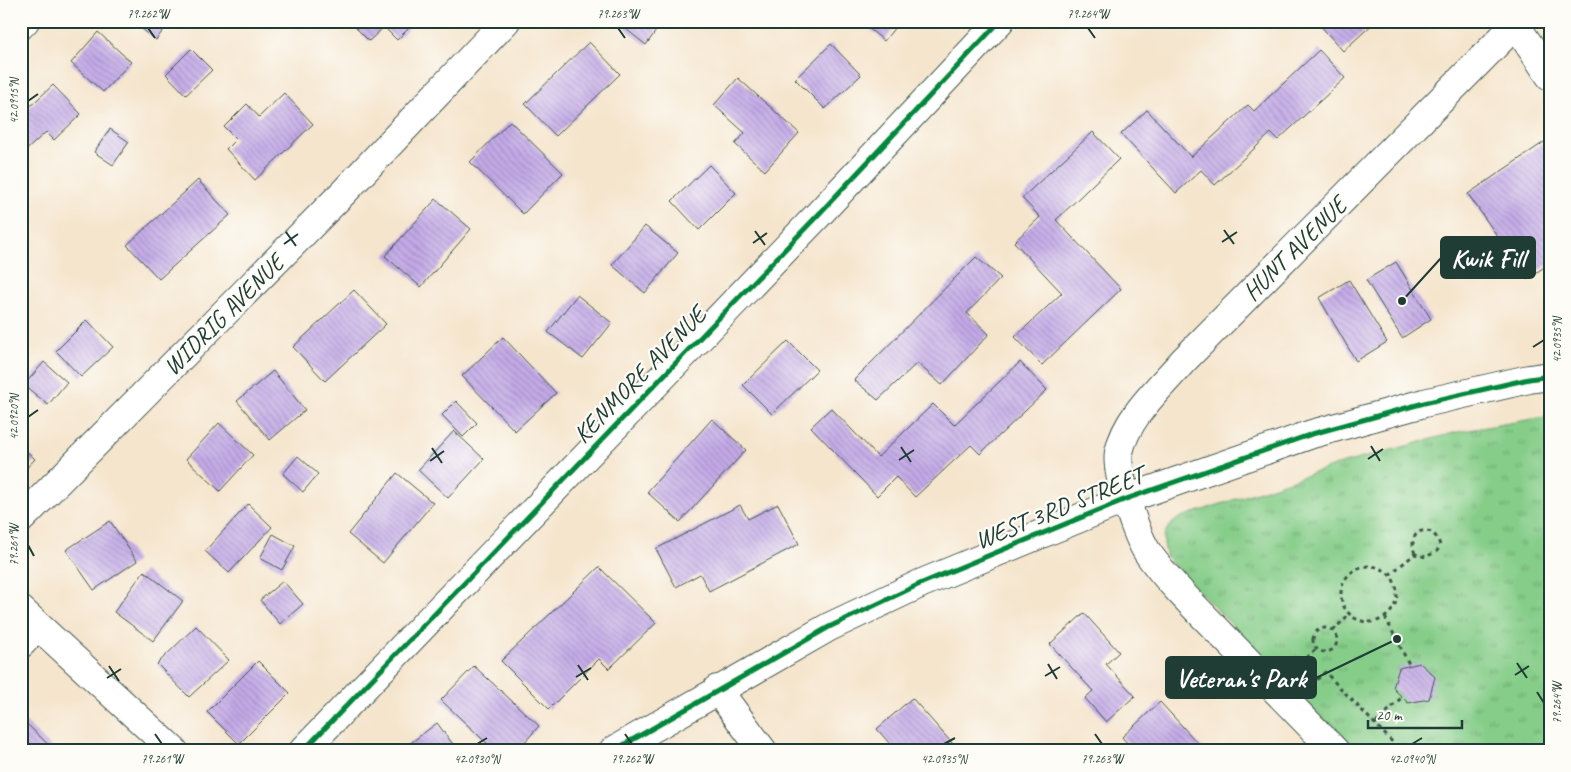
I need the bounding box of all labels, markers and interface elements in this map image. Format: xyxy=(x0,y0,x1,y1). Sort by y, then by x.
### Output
text: 79.262°W xyxy=(127,6,171,22)
text: 79.263°W xyxy=(597,6,641,22)
text: 79.264°W xyxy=(1067,6,1111,22)
text: 42.0915°N xyxy=(6,77,22,124)
street label: HUNT AVENUE xyxy=(1236,187,1356,308)
callout: Kwik Fill xyxy=(1441,237,1535,278)
text: Kwik Fill xyxy=(1451,242,1530,275)
street label: WIDRIG AVENUE xyxy=(156,245,293,382)
street label: KENMORE AVENUE xyxy=(566,297,715,450)
text: 42.0935°N xyxy=(1549,316,1565,363)
text: 42.0920°N xyxy=(6,393,22,440)
street label: WEST 3RD STREET xyxy=(970,457,1155,556)
text: 79.261°W xyxy=(6,522,22,566)
callout: Veteran's Park xyxy=(1166,657,1316,698)
text: Veteran's Park xyxy=(1176,662,1308,695)
text: 79.264°W xyxy=(1549,680,1565,724)
scale bar xyxy=(1368,697,1462,729)
text: 20 m xyxy=(1376,706,1403,725)
text: 79.261°W xyxy=(141,751,185,767)
text: 42.0930°N xyxy=(454,751,501,767)
text: 79.262°W xyxy=(611,751,655,767)
text: 42.0935°N xyxy=(921,751,968,767)
text: 79.263°W xyxy=(1081,751,1125,767)
text: 42.0940°N xyxy=(1389,751,1436,767)

